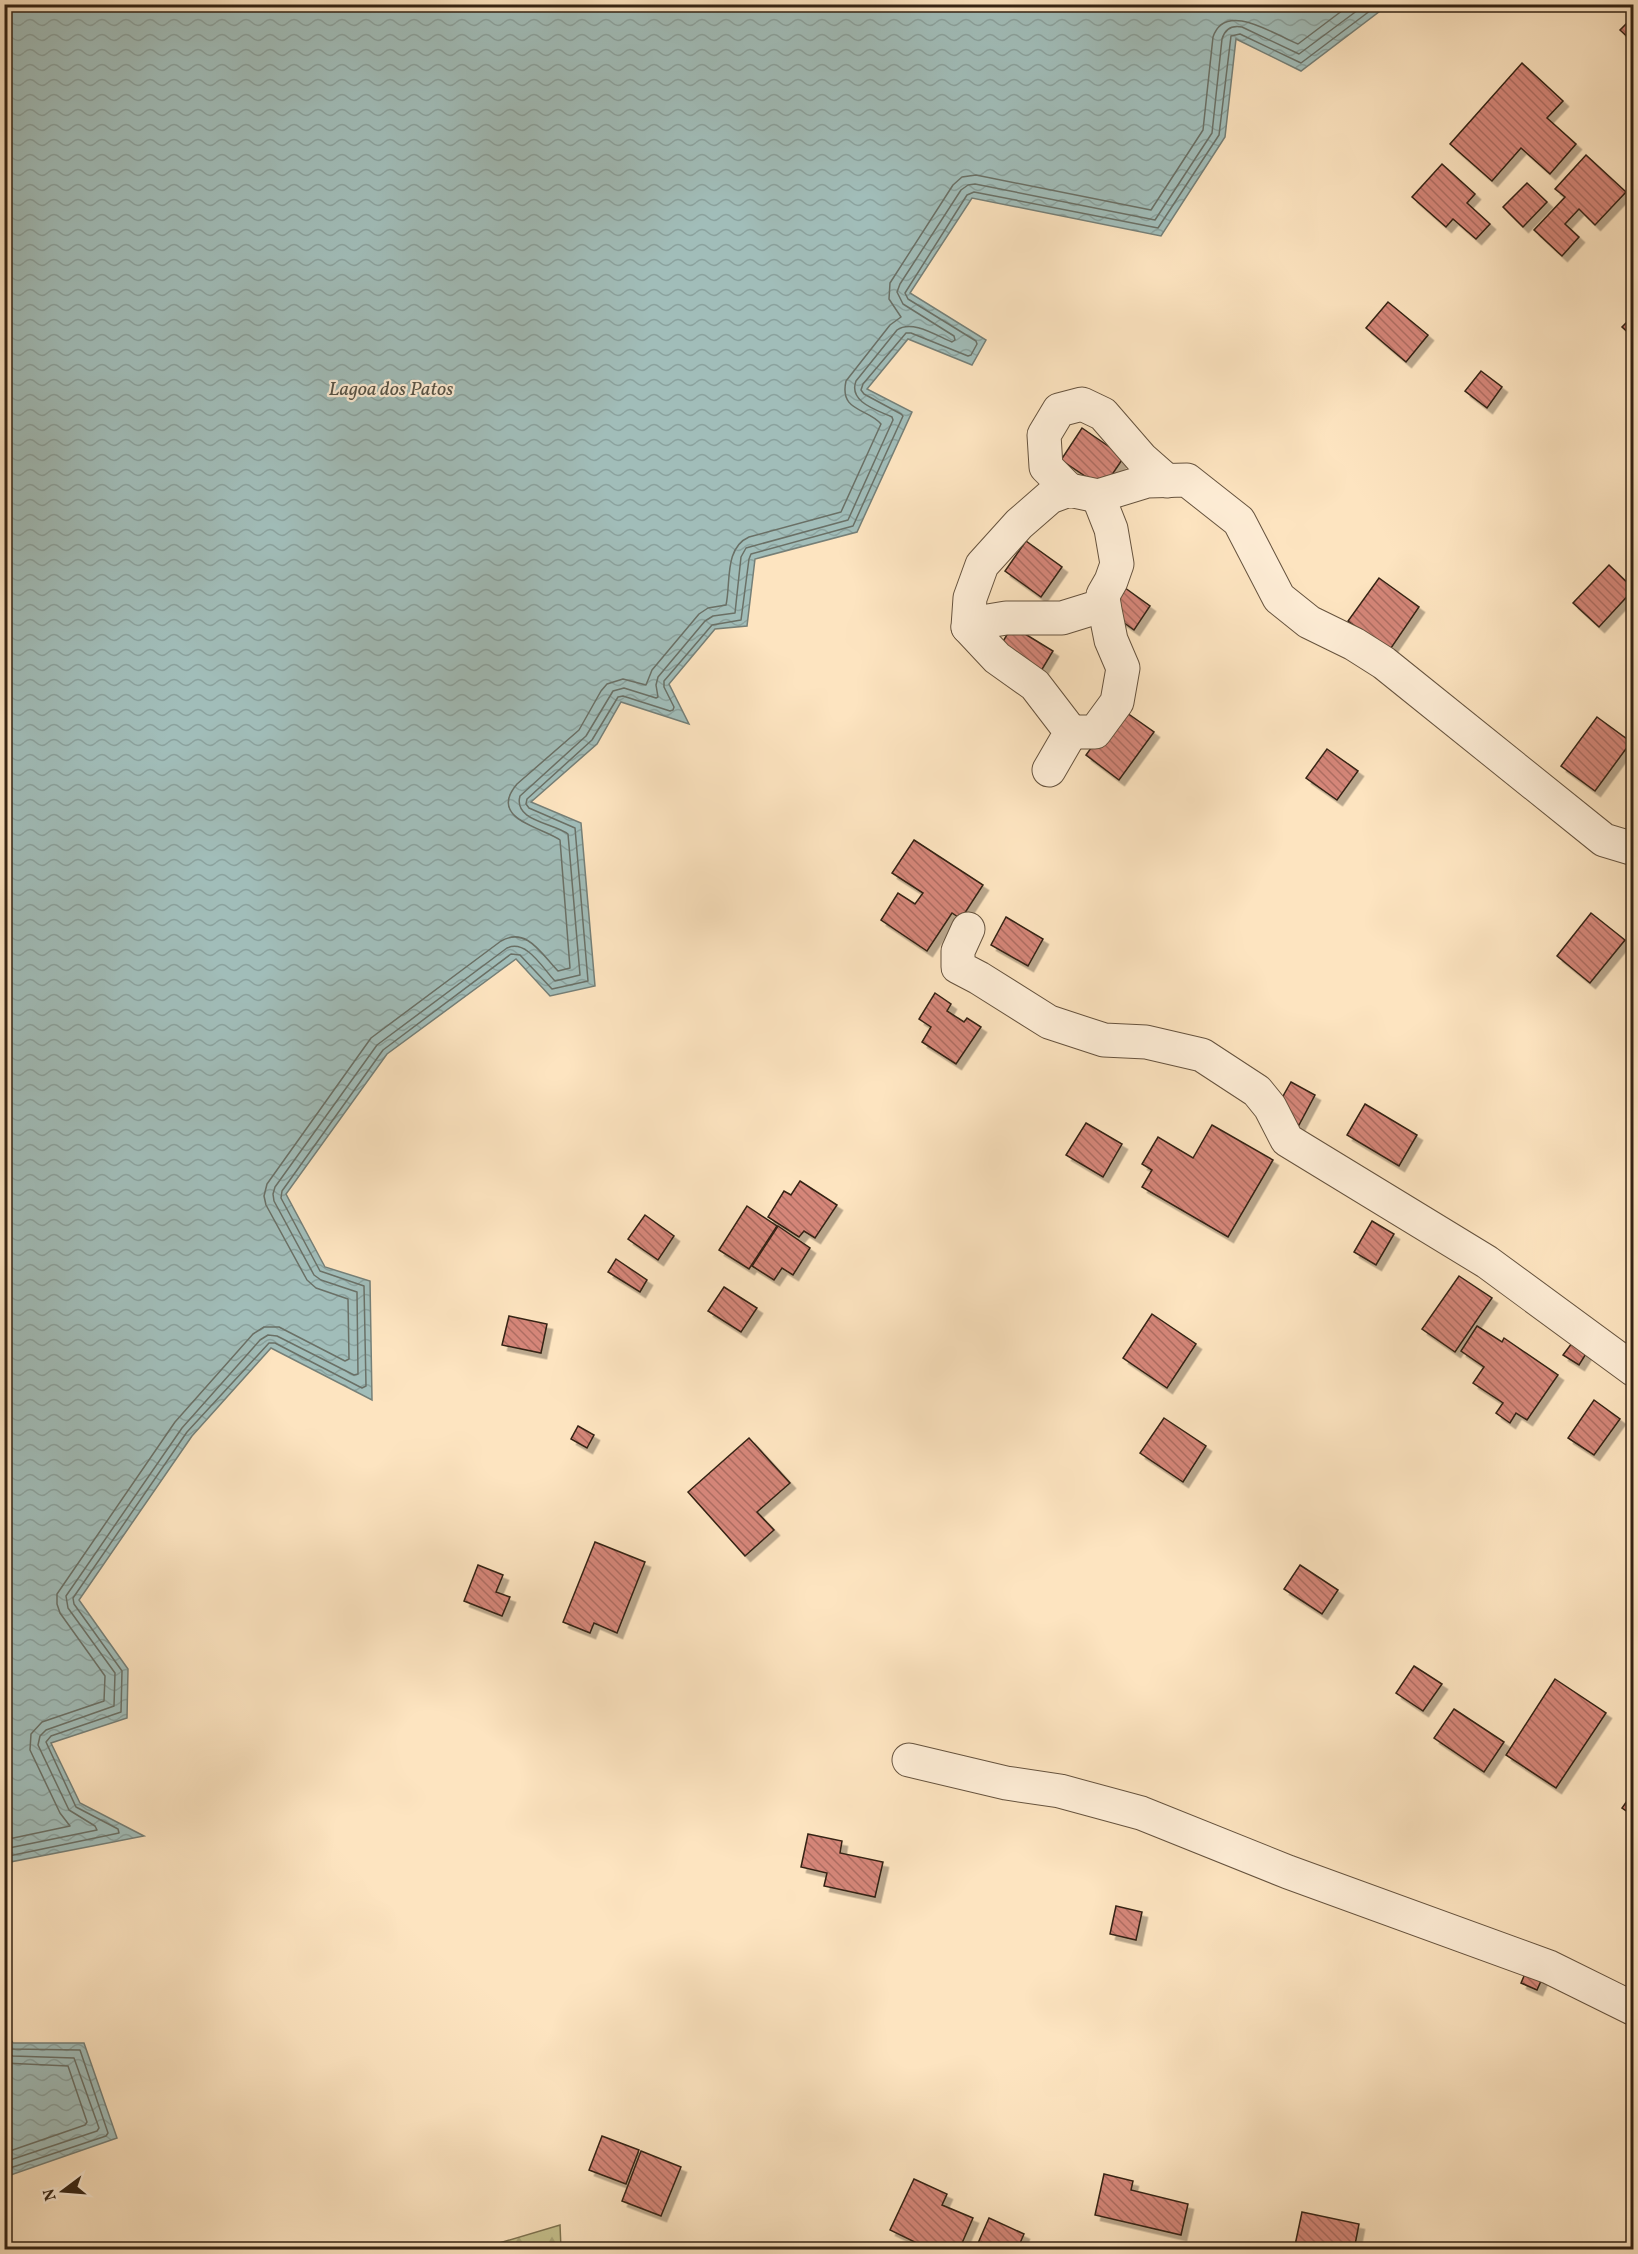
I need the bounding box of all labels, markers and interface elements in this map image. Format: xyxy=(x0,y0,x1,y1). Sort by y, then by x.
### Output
water label: Lagoa dos Patos xyxy=(329,376,454,404)
north arrow xyxy=(33,2161,93,2221)
text: N xyxy=(38,2186,63,2203)

